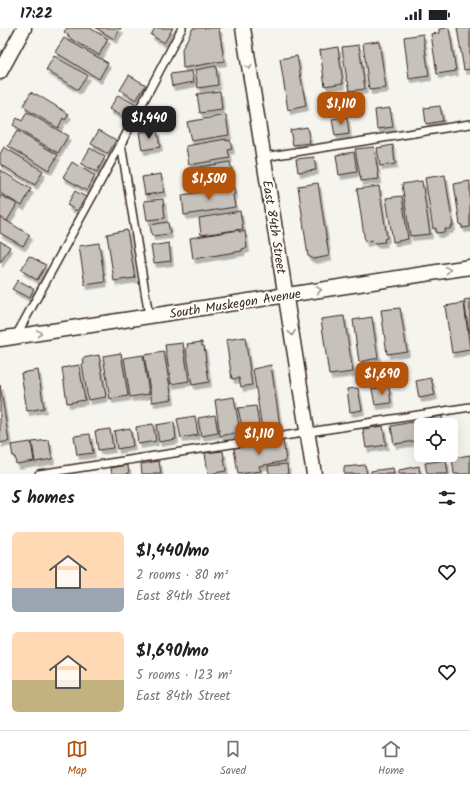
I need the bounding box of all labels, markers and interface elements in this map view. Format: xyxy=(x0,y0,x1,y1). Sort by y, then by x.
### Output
text: 17:22 xyxy=(20,2,53,26)
one-way arrow xyxy=(245,63,253,70)
pin: $1,110 xyxy=(308,92,374,126)
text: $1,110 xyxy=(326,94,356,115)
pin: $1,440 xyxy=(116,106,182,140)
text: $1,440 xyxy=(131,108,167,129)
pin: $1,500 xyxy=(176,167,242,201)
text: $1,500 xyxy=(192,169,226,190)
street label: East 84th Street xyxy=(256,179,291,277)
one-way arrow xyxy=(445,266,451,275)
street label: South Muskegon Avenue xyxy=(168,284,303,325)
one-way arrow xyxy=(316,286,322,295)
one-way arrow xyxy=(35,329,42,338)
one-way arrow xyxy=(287,330,296,336)
pin: $1,690 xyxy=(349,362,415,396)
text: $1,690 xyxy=(364,364,400,385)
map controls xyxy=(414,418,458,462)
button: locate xyxy=(414,418,458,462)
pin: $1,110 xyxy=(226,422,292,456)
text: $1,110 xyxy=(244,424,274,445)
text: 5 homes xyxy=(12,485,75,512)
icon: filters xyxy=(436,487,458,509)
text: $1,440/mo xyxy=(136,538,209,565)
icon: home xyxy=(44,548,92,596)
icon: heart xyxy=(436,561,458,583)
text: 2 rooms · 80 m² xyxy=(136,565,228,586)
text: East 84th Street xyxy=(136,586,231,607)
text: $1,690/mo xyxy=(136,638,209,665)
icon: home xyxy=(44,648,92,696)
icon: heart xyxy=(436,661,458,683)
text: 5 rooms · 123 m² xyxy=(136,665,232,686)
text: East 84th Street xyxy=(136,686,231,707)
tab: Map xyxy=(66,738,88,780)
tab: Saved xyxy=(220,738,246,780)
tab: Home xyxy=(378,738,404,780)

